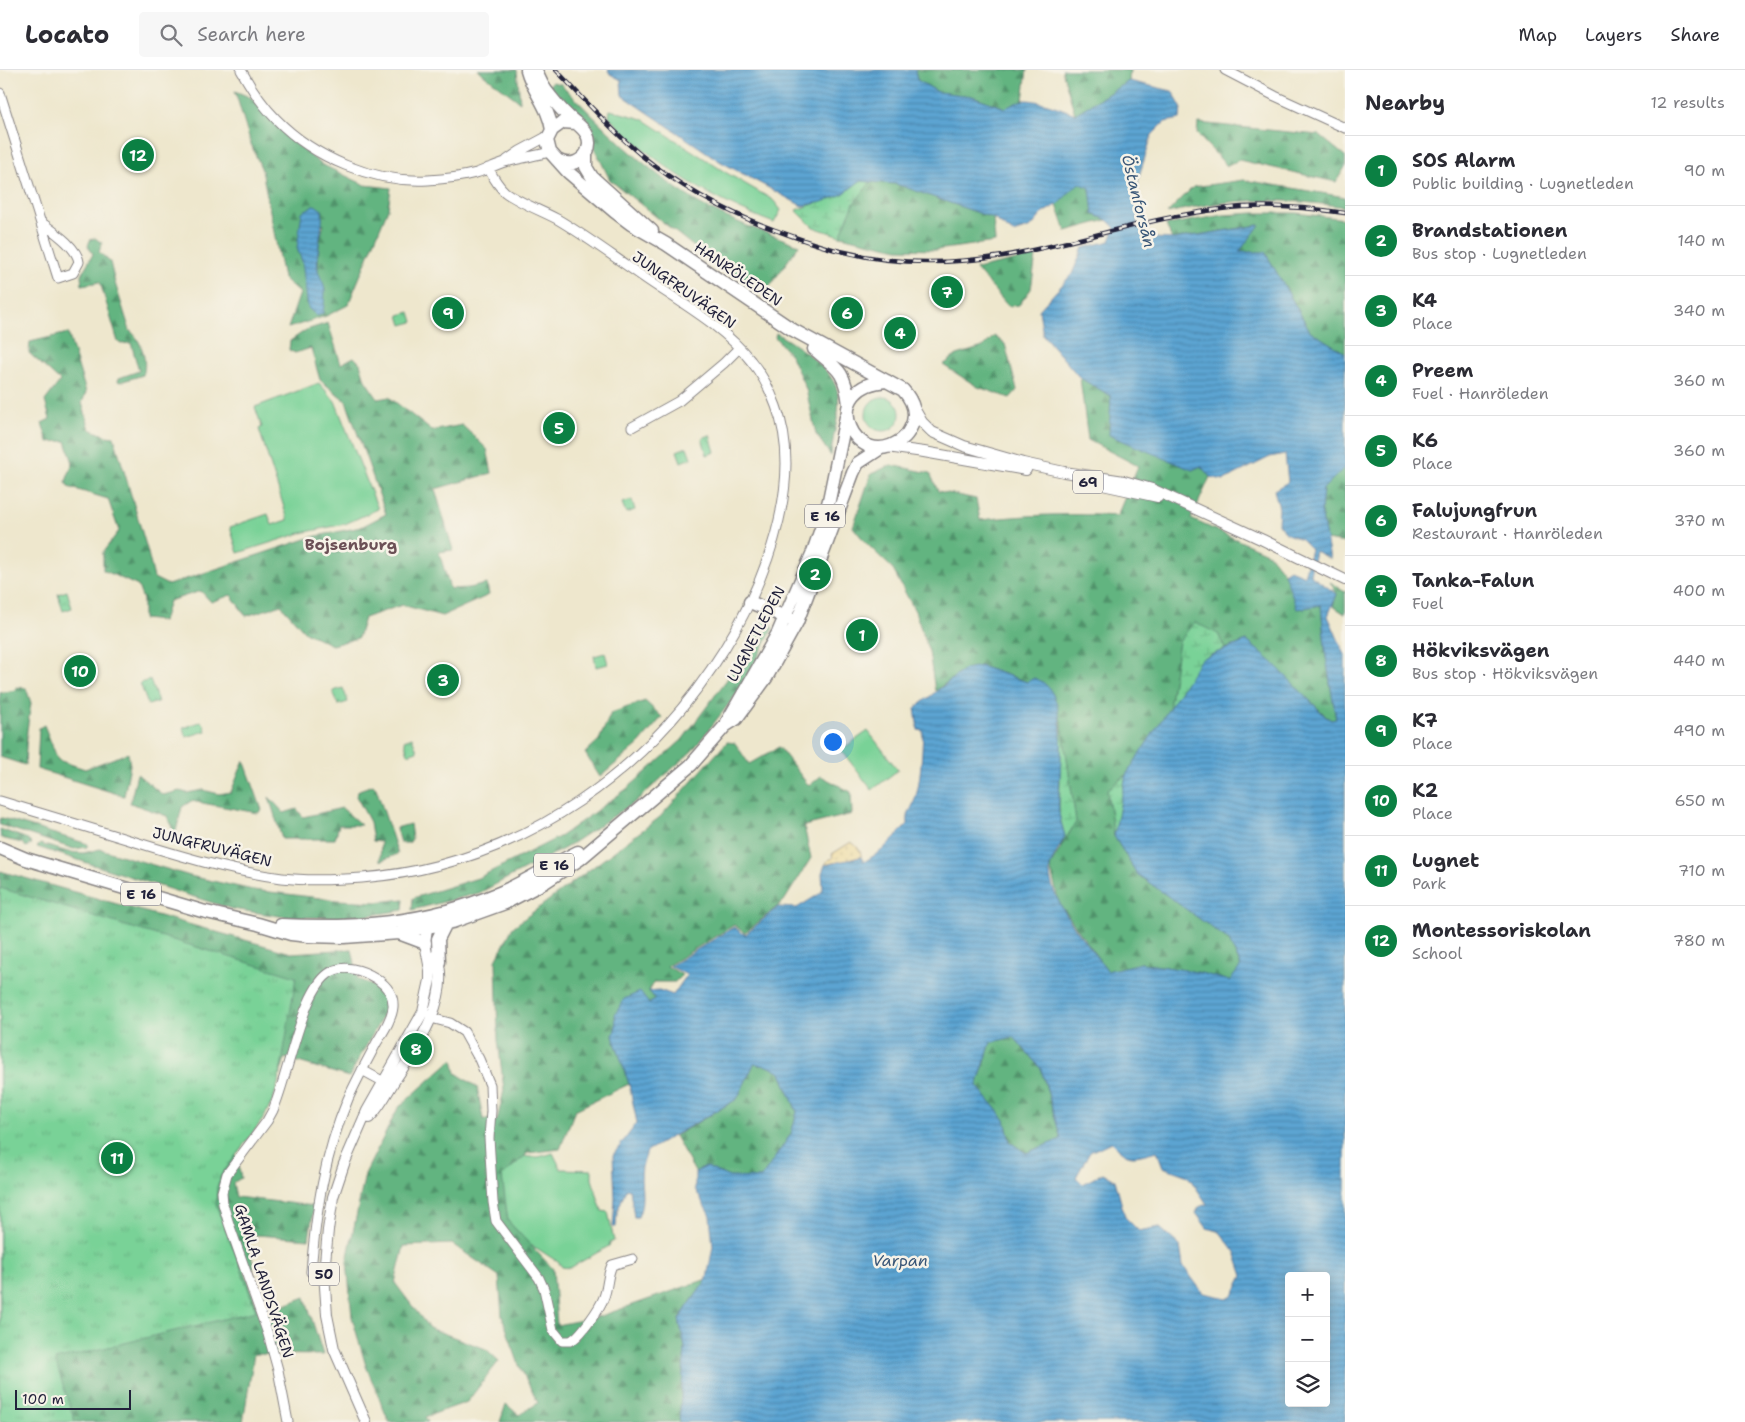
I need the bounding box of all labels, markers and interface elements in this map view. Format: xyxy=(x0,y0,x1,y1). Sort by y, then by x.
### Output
search box xyxy=(139,12,489,57)
text: Locato xyxy=(25,19,109,51)
icon: search xyxy=(157,21,185,49)
text: Search here xyxy=(197,22,306,47)
text: Map xyxy=(1519,23,1557,47)
text: Layers xyxy=(1585,23,1642,47)
text: Share xyxy=(1670,23,1720,47)
text: Nearby xyxy=(1365,89,1445,117)
text: 12 results xyxy=(1650,92,1725,113)
pin: 12 xyxy=(122,136,154,174)
text: SOS Alarm xyxy=(1412,148,1515,173)
water label: Östanforsån xyxy=(1117,152,1160,250)
text: 1 xyxy=(1377,160,1385,181)
text: 90 m xyxy=(1684,160,1725,181)
text: Public building · Lugnetleden xyxy=(1412,173,1634,194)
text: Brandstationen xyxy=(1412,218,1567,243)
text: 2 xyxy=(1375,230,1387,251)
text: 140 m xyxy=(1678,230,1725,251)
street label: HANRÖLEDEN xyxy=(690,237,786,311)
text: Bus stop · Lugnetleden xyxy=(1412,243,1587,264)
street label: JUNGFRUVÄGEN xyxy=(628,247,740,333)
pin: 7 xyxy=(931,273,963,311)
text: K4 xyxy=(1412,288,1437,313)
pin: 9 xyxy=(432,294,464,332)
pin: 6 xyxy=(831,294,863,332)
text: 3 xyxy=(1375,300,1387,321)
text: 340 m xyxy=(1673,300,1725,321)
text: Place xyxy=(1412,313,1453,334)
pin: 4 xyxy=(884,314,916,352)
text: Preem xyxy=(1412,358,1473,383)
text: 4 xyxy=(1375,370,1387,391)
text: 360 m xyxy=(1673,370,1725,391)
text: Fuel · Hanröleden xyxy=(1412,383,1548,404)
pin: 5 xyxy=(543,409,575,447)
text: K6 xyxy=(1412,428,1438,453)
text: 5 xyxy=(1376,440,1386,461)
text: 360 m xyxy=(1673,440,1725,461)
text: Place xyxy=(1412,453,1453,474)
road number: 69 xyxy=(1073,471,1103,494)
text: Falujungfrun xyxy=(1412,498,1537,523)
road number: E 16 xyxy=(805,504,845,528)
text: 6 xyxy=(1375,510,1387,531)
text: 370 m xyxy=(1674,510,1725,531)
text: Restaurant · Hanröleden xyxy=(1412,523,1603,544)
district label: Bojsenburg xyxy=(305,534,397,555)
pin: 2 xyxy=(799,555,831,593)
text: Tanka-Falun xyxy=(1412,568,1534,593)
text: 7 xyxy=(1375,580,1387,601)
text: 400 m xyxy=(1672,580,1725,601)
street label: LUGNETLEDEN xyxy=(722,583,790,685)
text: Fuel xyxy=(1412,593,1443,614)
pin: 1 xyxy=(846,616,878,654)
text: Hökviksvägen xyxy=(1412,638,1549,663)
text: 8 xyxy=(1375,650,1387,671)
text: 440 m xyxy=(1673,650,1725,671)
pin: 10 xyxy=(64,652,96,690)
pin: 3 xyxy=(427,661,459,699)
text: Bus stop · Hökviksvägen xyxy=(1412,663,1598,684)
text: K7 xyxy=(1412,708,1437,733)
text: 9 xyxy=(1375,720,1387,741)
text: 490 m xyxy=(1673,720,1725,741)
your location xyxy=(820,729,846,755)
text: Place xyxy=(1412,733,1453,754)
text: K2 xyxy=(1412,778,1438,803)
text: 10 xyxy=(1372,790,1390,811)
text: 650 m xyxy=(1674,790,1725,811)
text: Place xyxy=(1412,803,1453,824)
street label: JUNGFRUVÄGEN xyxy=(150,822,274,872)
text: Lugnet xyxy=(1412,848,1479,873)
road number: E 16 xyxy=(534,854,574,876)
text: 11 xyxy=(1374,860,1388,881)
text: 710 m xyxy=(1678,860,1725,881)
text: Park xyxy=(1412,873,1446,894)
road number: E 16 xyxy=(121,882,161,906)
text: Montessoriskolan xyxy=(1412,918,1591,943)
text: 12 xyxy=(1372,930,1390,951)
text: 780 m xyxy=(1673,930,1725,951)
text: School xyxy=(1412,943,1462,964)
pin: 8 xyxy=(400,1030,432,1068)
pin: 11 xyxy=(101,1139,133,1177)
street label: GAMLA LANDSVÄGEN xyxy=(230,1201,298,1361)
water label: Varpan xyxy=(872,1250,928,1271)
road number: 50 xyxy=(309,1262,339,1286)
map controls xyxy=(1285,1272,1330,1407)
button: + xyxy=(1285,1272,1330,1317)
button: − xyxy=(1285,1317,1330,1362)
button: layers xyxy=(1285,1362,1330,1407)
scale bar xyxy=(15,1387,131,1410)
text: 100 m xyxy=(22,1390,64,1408)

